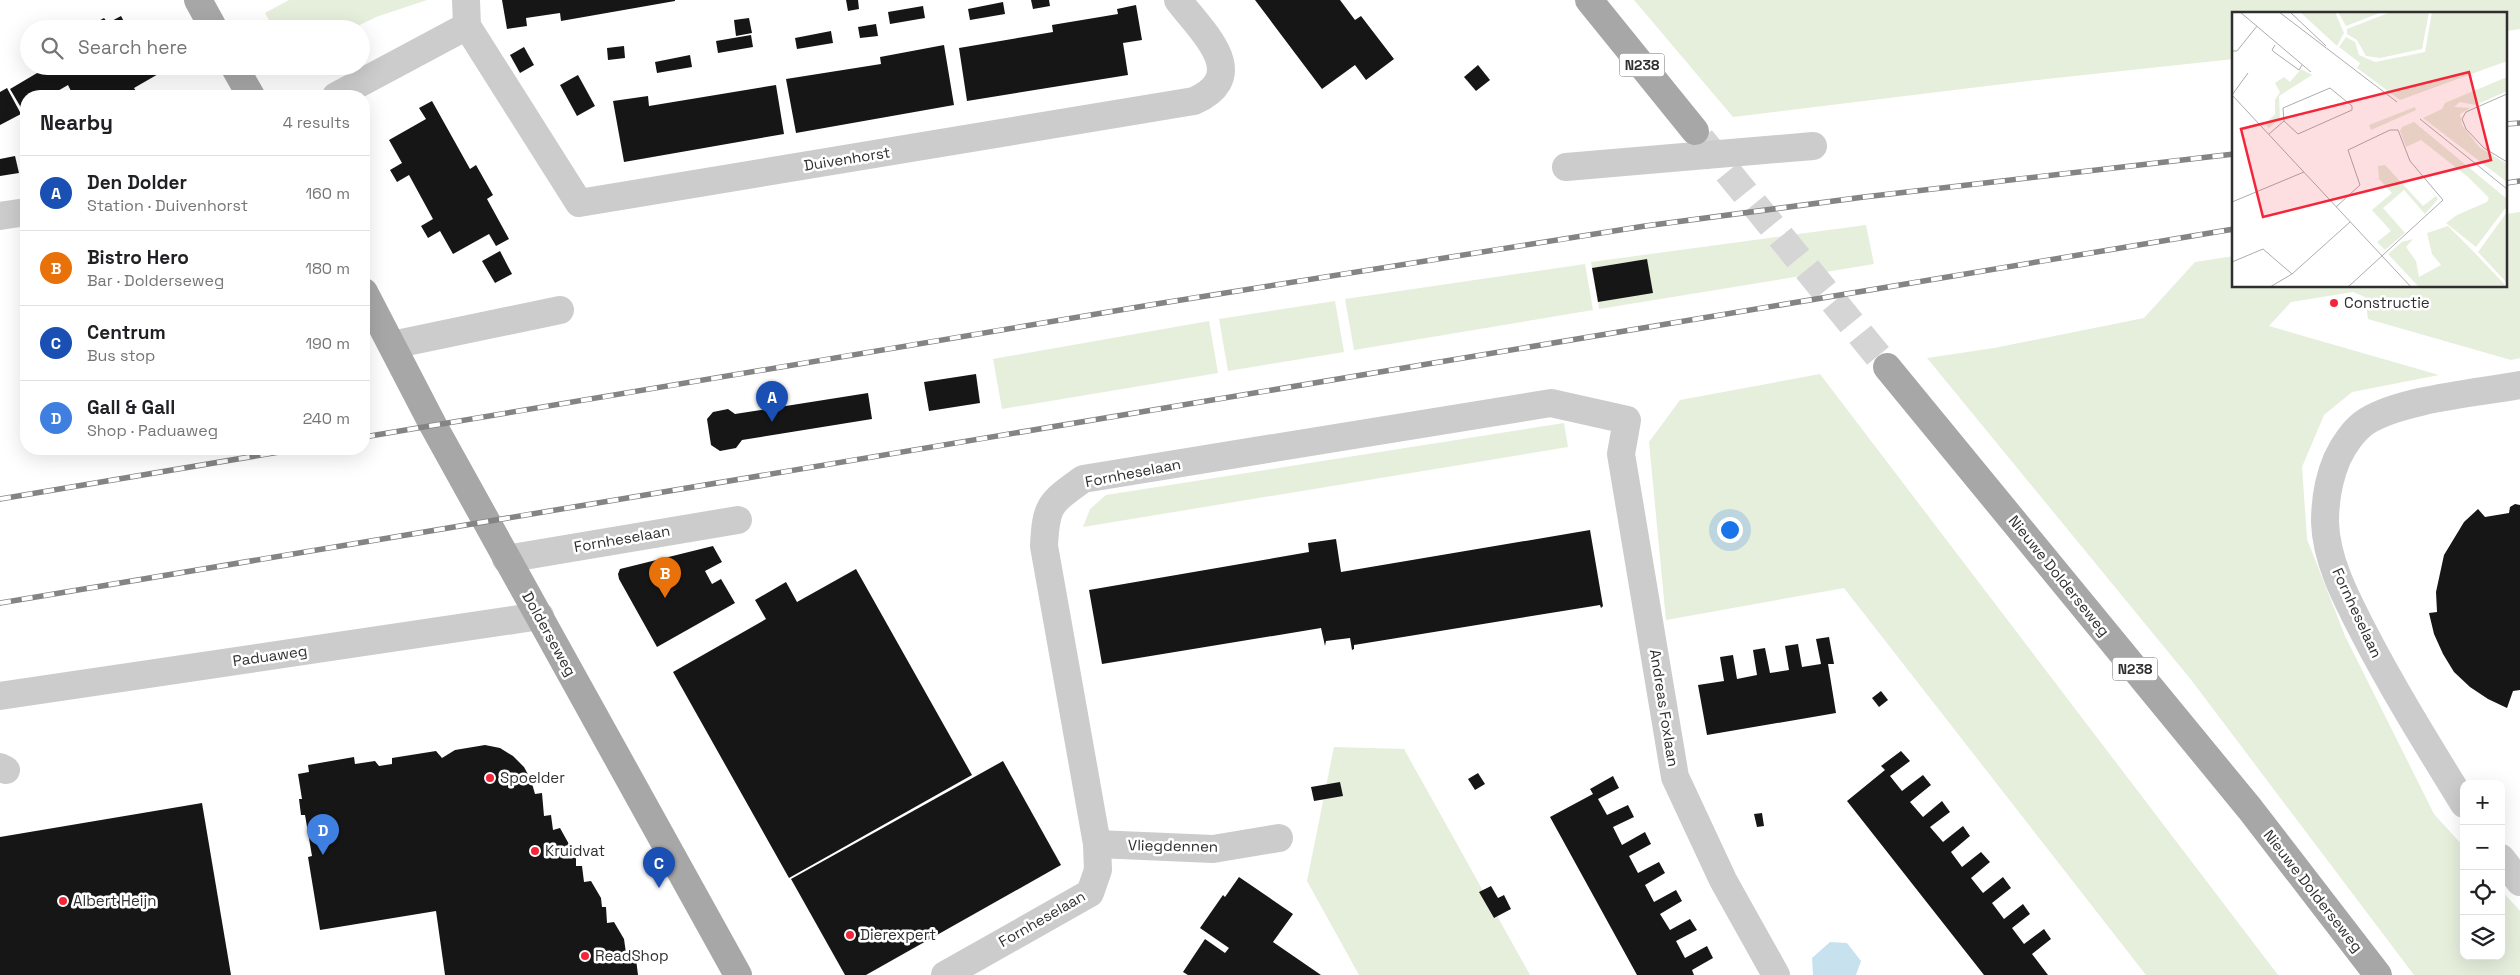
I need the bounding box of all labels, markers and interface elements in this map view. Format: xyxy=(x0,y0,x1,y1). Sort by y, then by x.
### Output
inset map xyxy=(2232,12,2508,288)
search box xyxy=(20,20,370,75)
icon: search xyxy=(38,34,66,62)
text: Search here xyxy=(78,35,188,60)
road number: N238 xyxy=(1620,54,1664,76)
text: Nearby xyxy=(40,109,113,136)
text: 4 results xyxy=(283,112,350,133)
street label: Duivenhorst xyxy=(802,142,892,175)
text: Den Dolder xyxy=(87,170,187,195)
text: A xyxy=(51,183,61,204)
text: 160 m xyxy=(305,183,350,204)
text: Station · Duivenhorst xyxy=(87,195,248,216)
text: Bistro Hero xyxy=(87,245,189,270)
text: B xyxy=(51,258,61,279)
text: 180 m xyxy=(305,258,350,279)
text: Bar · Dolderseweg xyxy=(87,270,224,291)
place label: Constructie xyxy=(2344,293,2430,312)
marker: Constructie xyxy=(2328,297,2340,309)
text: Centrum xyxy=(87,320,166,345)
text: C xyxy=(51,333,61,354)
text: 190 m xyxy=(305,333,350,354)
text: Bus stop xyxy=(87,345,155,366)
pin: A xyxy=(756,381,788,422)
text: Gall & Gall xyxy=(87,395,175,420)
text: D xyxy=(51,408,61,429)
text: 240 m xyxy=(303,408,350,429)
text: Shop · Paduaweg xyxy=(87,420,218,441)
street label: Fornheselaan xyxy=(1083,454,1182,491)
street label: Nieuwe Dolderseweg xyxy=(2005,511,2114,640)
your location xyxy=(1717,517,1743,543)
street label: Fornheselaan xyxy=(572,521,671,556)
pin: B xyxy=(649,557,681,598)
street label: Fornheselaan xyxy=(2328,565,2387,661)
street label: Dolderseweg xyxy=(518,588,581,679)
street label: Paduaweg xyxy=(231,641,308,670)
street label: Andreas Foxlaan xyxy=(1646,648,1683,768)
road number: N238 xyxy=(2112,658,2158,681)
place label: Spoelder xyxy=(500,768,565,787)
marker: Spoelder xyxy=(484,772,496,784)
map controls xyxy=(2460,780,2505,960)
button: + xyxy=(2460,780,2505,825)
pin: D xyxy=(307,814,339,855)
button: − xyxy=(2460,825,2505,870)
street label: Nieuwe Dolderseweg xyxy=(2260,826,2367,956)
street label: Vliegdennen xyxy=(1128,835,1218,856)
place label: Kruidvat xyxy=(545,841,605,860)
marker: Kruidvat xyxy=(529,845,541,857)
pin: C xyxy=(643,847,675,888)
button: locate xyxy=(2460,870,2505,915)
street label: Fornheselaan xyxy=(995,886,1089,951)
place label: Albert Heijn xyxy=(73,891,156,910)
marker: Albert Heijn xyxy=(57,895,69,907)
button: layers xyxy=(2460,915,2505,960)
place label: Dierexpert xyxy=(860,925,936,944)
marker: Dierexpert xyxy=(844,929,856,941)
place label: ReadShop xyxy=(595,946,669,965)
marker: ReadShop xyxy=(579,950,591,962)

